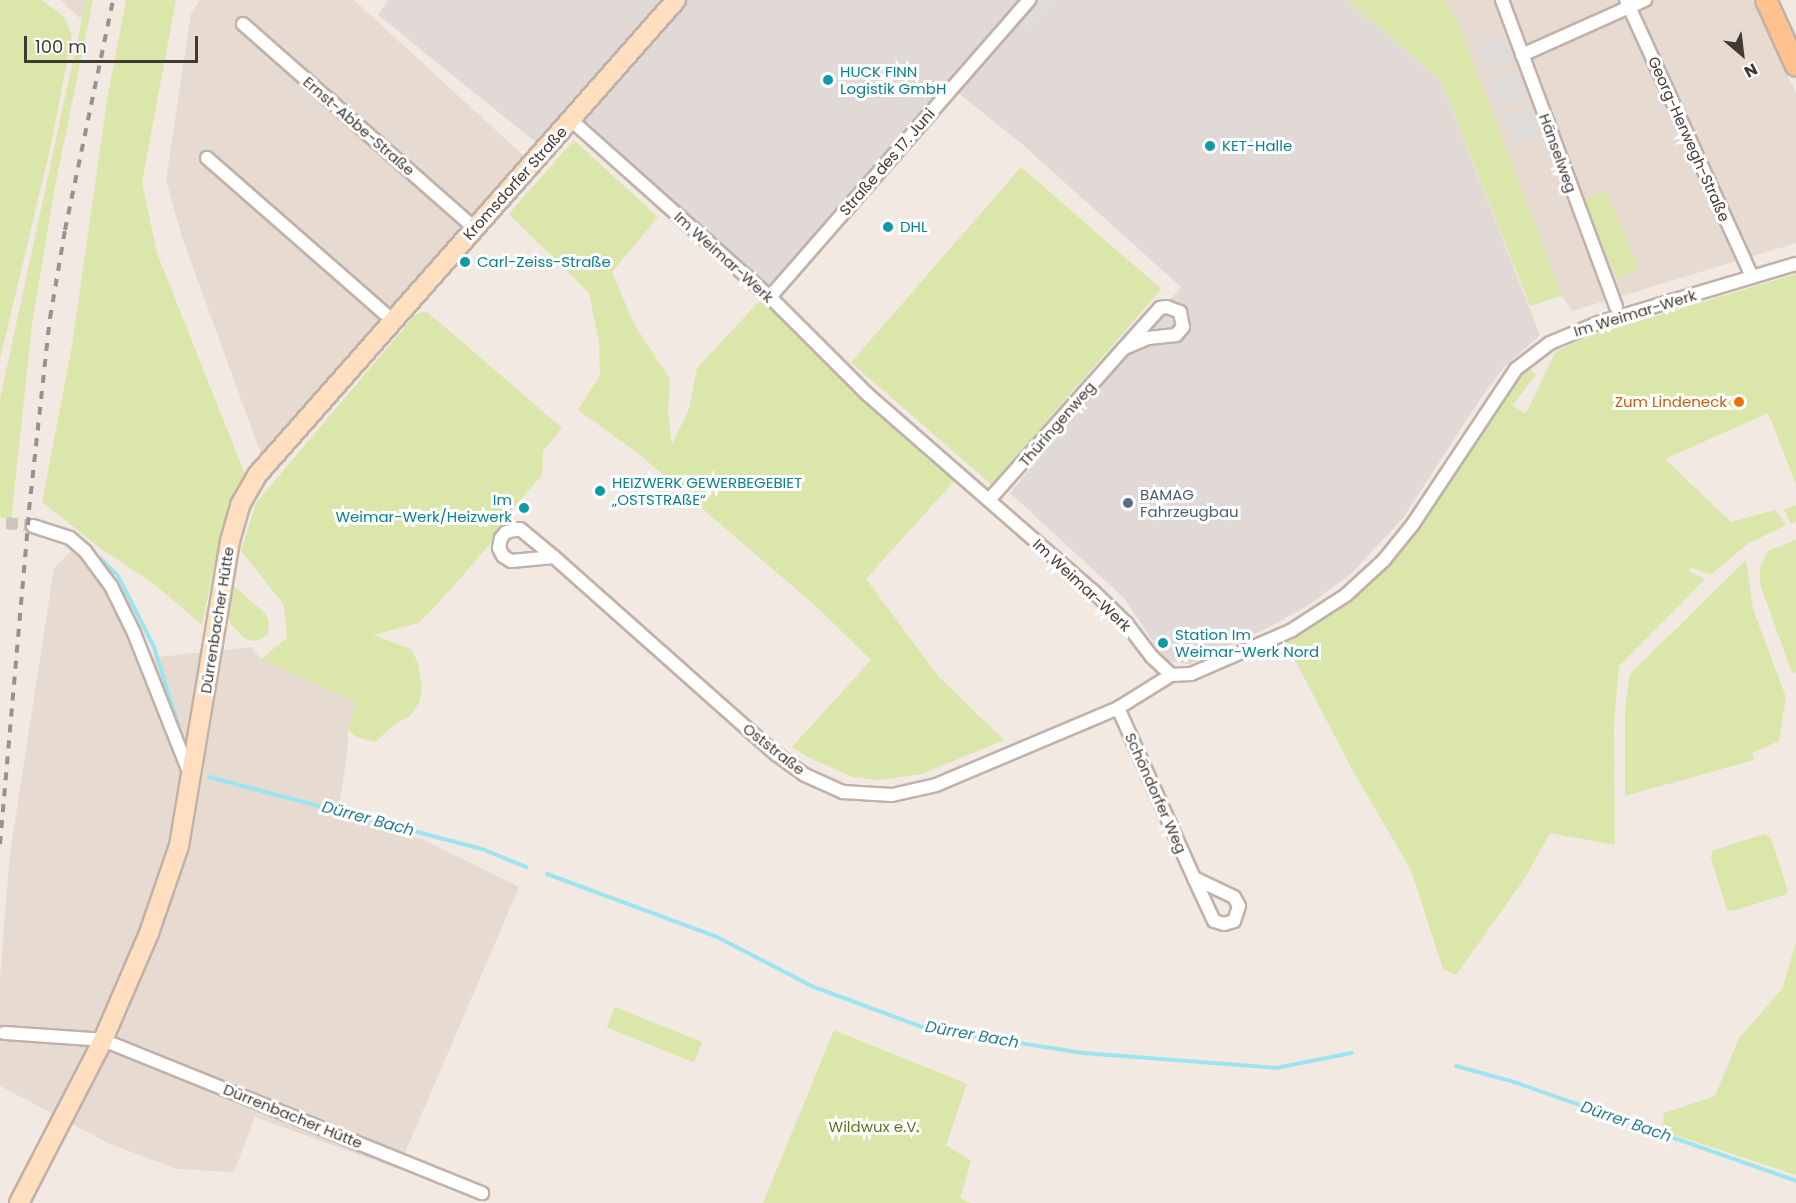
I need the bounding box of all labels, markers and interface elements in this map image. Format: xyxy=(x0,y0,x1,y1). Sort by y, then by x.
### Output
scale bar xyxy=(27,24,201,62)
north arrow xyxy=(1712,24,1772,84)
text: 100 m xyxy=(35,34,87,59)
street label: Georg-Herwegh-Straße xyxy=(1644,54,1734,224)
text: N xyxy=(1740,57,1761,83)
place label: HUCK FINN Logistik GmbH xyxy=(840,62,946,97)
street label: Ernst-Abbe-Straße xyxy=(300,73,418,179)
marker: HUCK FINN Logistik GmbH xyxy=(821,73,835,87)
street label: Straße des 17. Juni xyxy=(836,105,938,219)
street label: Hänselweg xyxy=(1535,111,1581,195)
street label: Kromsdorfer Straße xyxy=(459,123,571,243)
place label: KET-Halle xyxy=(1222,137,1292,155)
marker: KET-Halle xyxy=(1203,139,1217,153)
street label: Im Weimar-Werk xyxy=(671,208,777,306)
place label: DHL xyxy=(900,218,927,236)
marker: DHL xyxy=(881,220,895,234)
place label: Carl-Zeiss-Straße xyxy=(477,253,611,271)
marker: Carl-Zeiss-Straße xyxy=(458,255,472,269)
street label: Im Weimar-Werk xyxy=(1571,286,1699,340)
street label: Thüringenweg xyxy=(1015,378,1099,470)
place label: Zum Lindeneck xyxy=(1615,393,1727,411)
marker: Zum Lindeneck xyxy=(1732,395,1746,409)
place label: HEIZWERK GEWERBEGEBIET „OSTSTRAßE“ xyxy=(612,473,802,508)
marker: HEIZWERK GEWERBEGEBIET „OSTSTRAßE“ xyxy=(593,484,607,498)
place label: BAMAG Fahrzeugbau xyxy=(1140,485,1239,520)
place label: Im Weimar-Werk/Heizwerk xyxy=(335,490,512,525)
marker: BAMAG Fahrzeugbau xyxy=(1121,496,1135,510)
marker: Im Weimar-Werk/Heizwerk xyxy=(517,501,531,515)
street label: Im Weimar-Werk xyxy=(1029,535,1135,635)
street label: Dürrenbacher Hütte xyxy=(197,545,237,695)
place label: Station Im Weimar-Werk Nord xyxy=(1175,625,1319,660)
marker: Station Im Weimar-Werk Nord xyxy=(1156,636,1170,650)
street label: Oststraße xyxy=(739,719,809,779)
street label: Schöndorfer Weg xyxy=(1121,730,1191,856)
water label: Dürrer Bach xyxy=(320,797,416,841)
water label: Dürrer Bach xyxy=(924,1017,1020,1053)
street label: Dürrenbacher Hütte xyxy=(221,1080,365,1152)
water label: Dürrer Bach xyxy=(1578,1098,1674,1146)
park label: Wildwux e.V. xyxy=(829,1118,919,1136)

